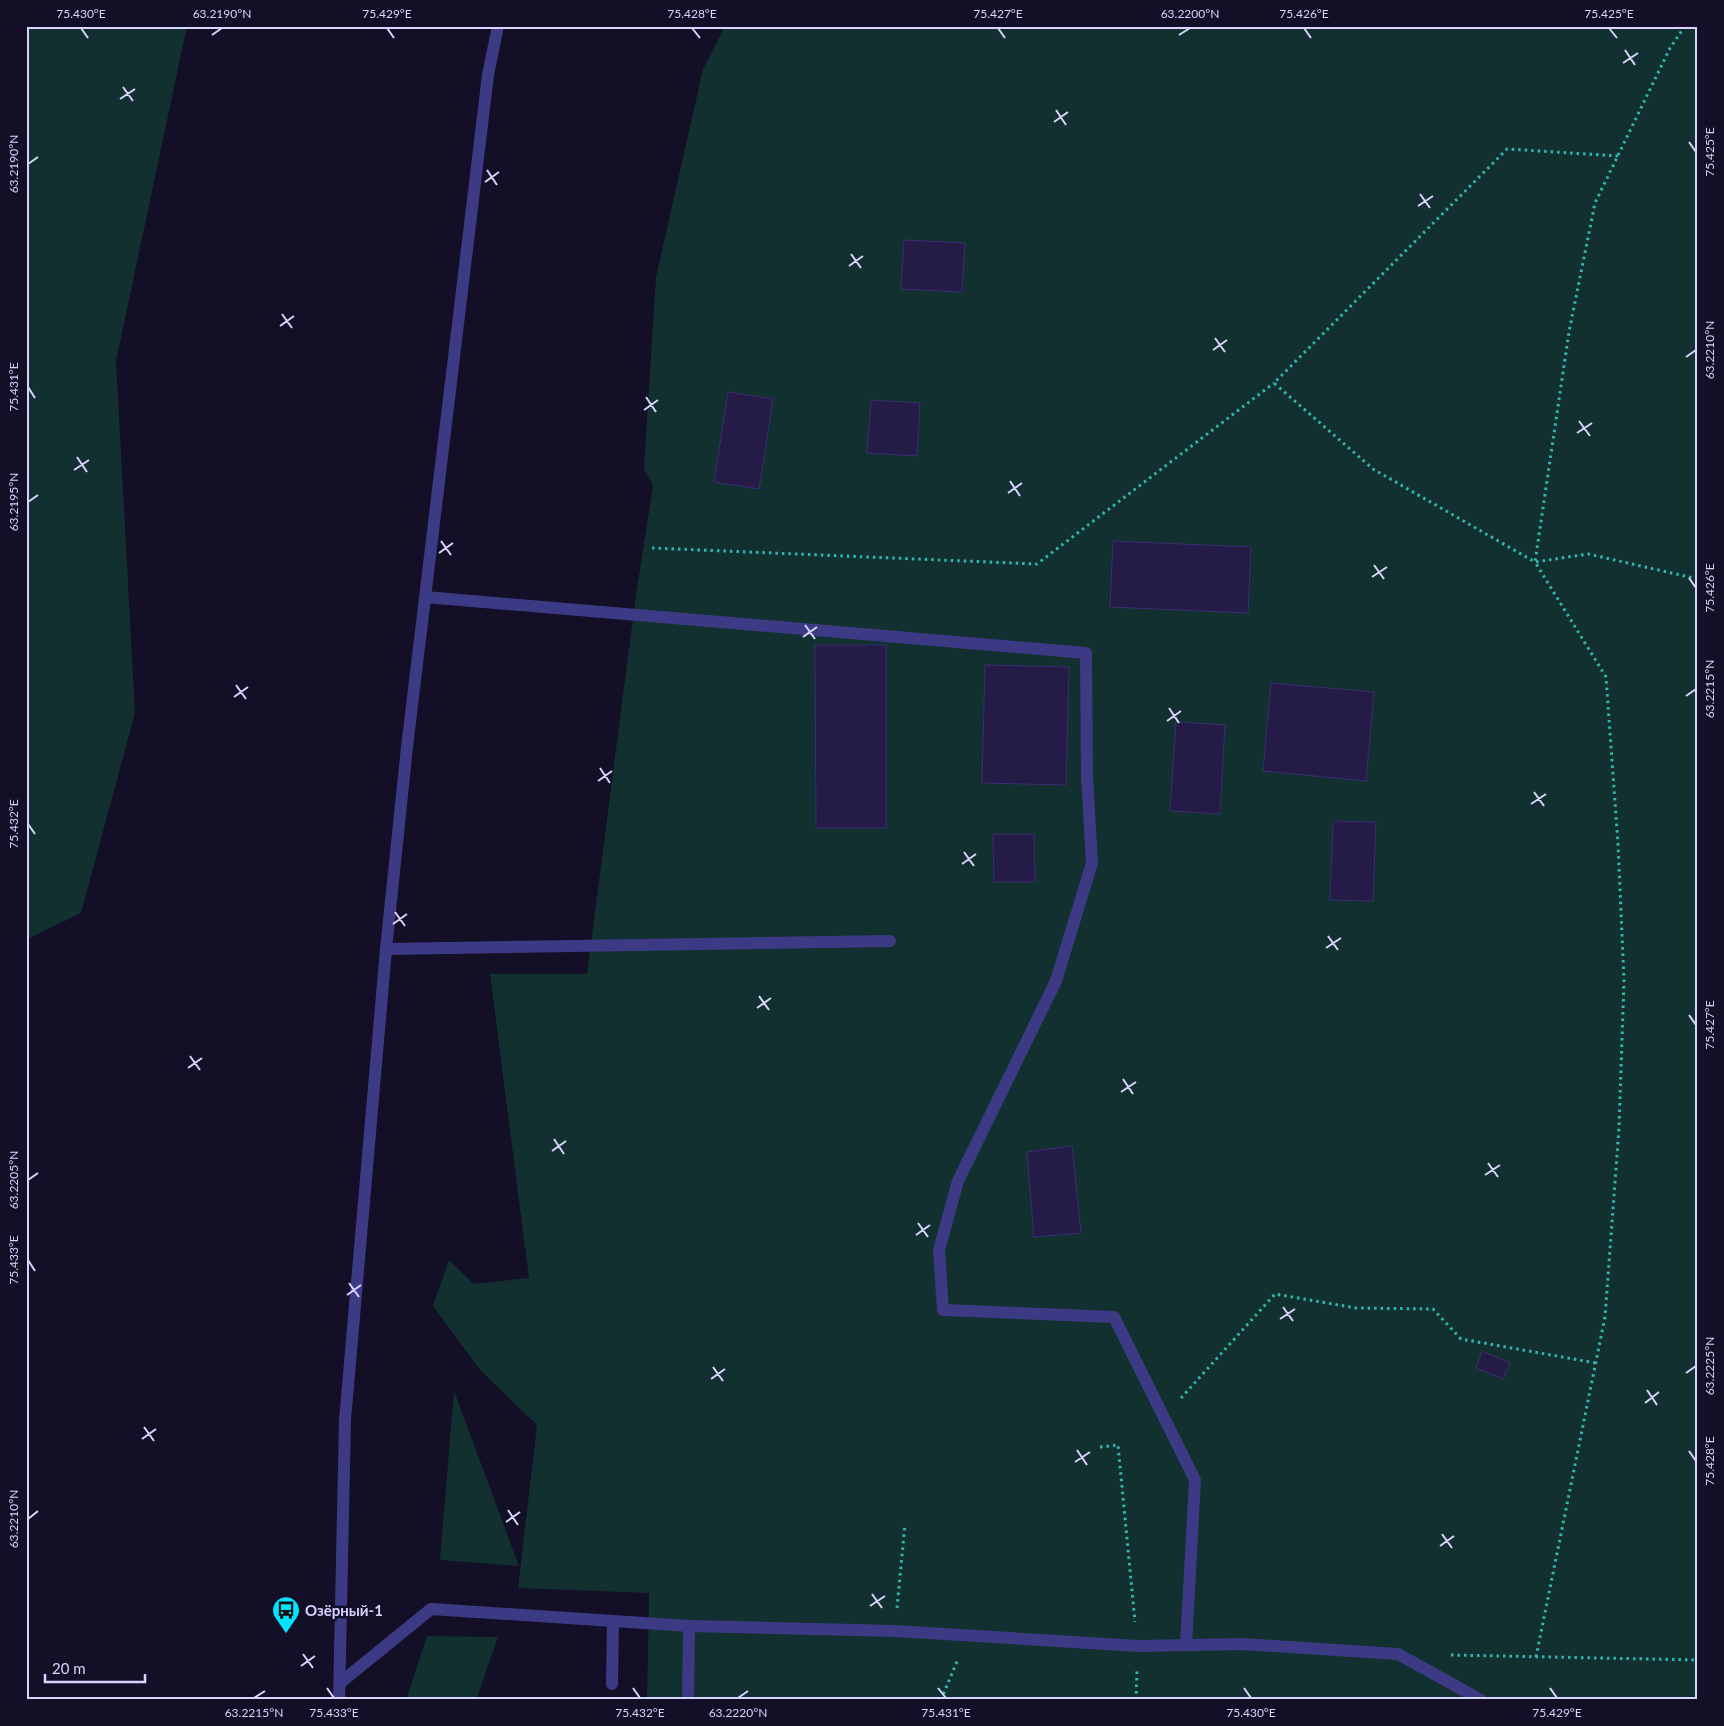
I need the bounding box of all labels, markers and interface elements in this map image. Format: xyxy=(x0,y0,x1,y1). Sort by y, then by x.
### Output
text: 75.430°E xyxy=(56,6,106,21)
text: 63.2190°N xyxy=(193,6,251,21)
text: 75.429°E xyxy=(362,6,412,21)
text: 75.428°E xyxy=(667,6,717,21)
text: 75.427°E xyxy=(973,6,1023,21)
text: 63.2200°N xyxy=(1161,6,1219,21)
text: 75.426°E xyxy=(1279,6,1329,21)
text: 75.425°E xyxy=(1584,6,1634,21)
text: 75.425°E xyxy=(1702,127,1717,177)
text: 63.2190°N xyxy=(6,135,21,193)
text: 63.2210°N xyxy=(1702,321,1717,379)
text: 75.431°E xyxy=(6,362,21,412)
text: 63.2195°N xyxy=(6,473,21,531)
text: 75.426°E xyxy=(1702,563,1717,613)
text: 63.2215°N xyxy=(1702,660,1717,718)
text: 75.432°E xyxy=(6,799,21,849)
text: 75.427°E xyxy=(1702,1000,1717,1050)
text: 63.2205°N xyxy=(6,1151,21,1209)
text: 75.433°E xyxy=(6,1235,21,1285)
text: 63.2225°N xyxy=(1702,1337,1717,1395)
text: 75.428°E xyxy=(1702,1436,1717,1486)
text: 63.2210°N xyxy=(6,1490,21,1548)
bus stop icon: Озёрный-1 xyxy=(271,1595,301,1634)
place label: Озёрный-1 xyxy=(305,1601,383,1619)
scale bar xyxy=(45,1651,145,1683)
text: 20 m xyxy=(52,1659,86,1677)
text: 63.2215°N xyxy=(225,1705,283,1720)
text: 75.433°E xyxy=(309,1705,359,1720)
text: 75.432°E xyxy=(615,1705,665,1720)
text: 63.2220°N xyxy=(709,1705,767,1720)
text: 75.431°E xyxy=(921,1705,971,1720)
text: 75.430°E xyxy=(1226,1705,1276,1720)
text: 75.429°E xyxy=(1532,1705,1582,1720)

